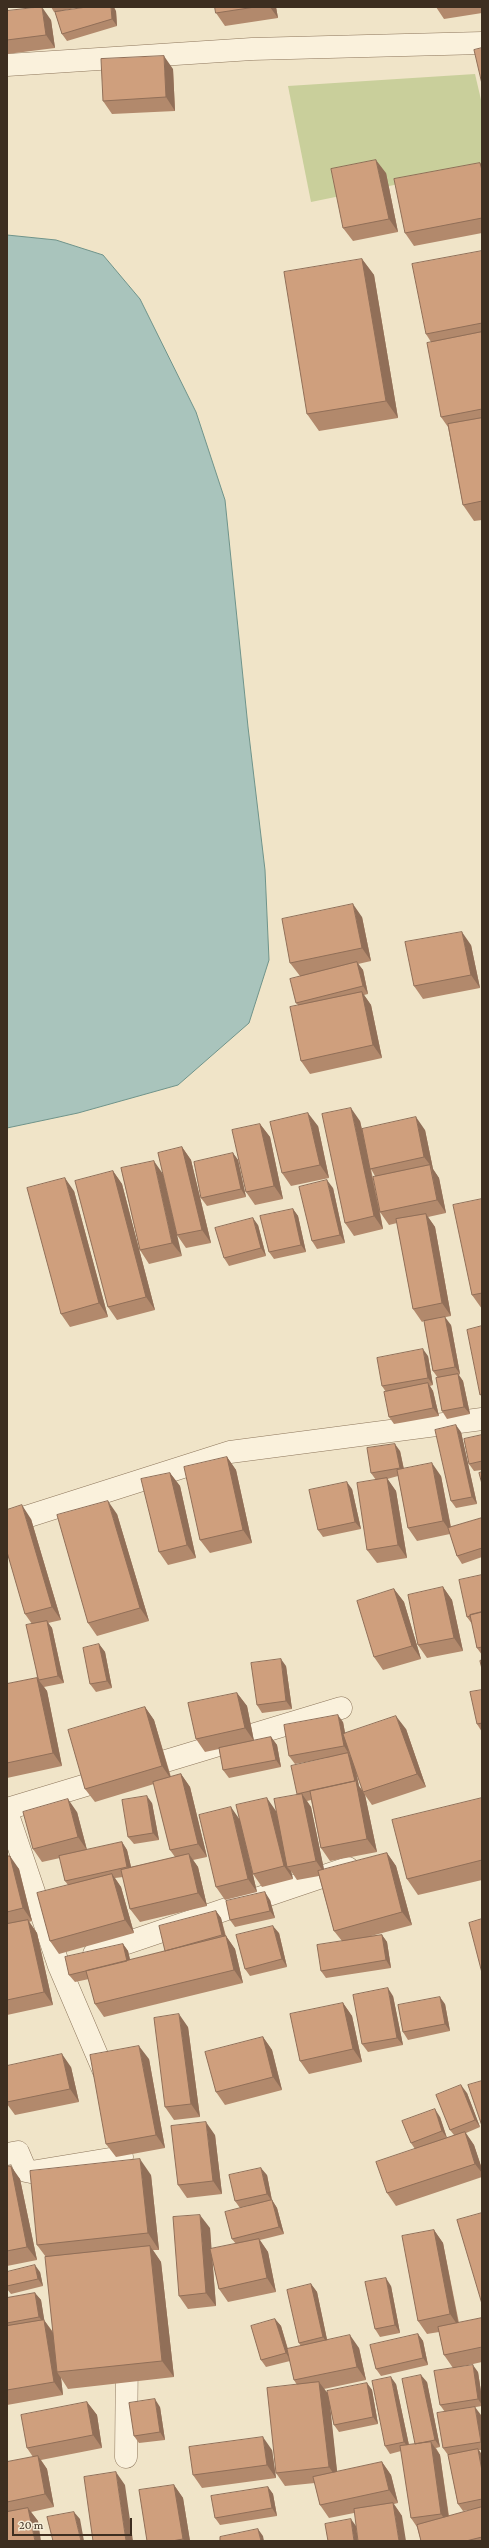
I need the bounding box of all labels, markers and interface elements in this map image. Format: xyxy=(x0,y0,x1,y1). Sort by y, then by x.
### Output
scale bar xyxy=(14,2510,134,2536)
text: 20 m xyxy=(19,2518,43,2532)

